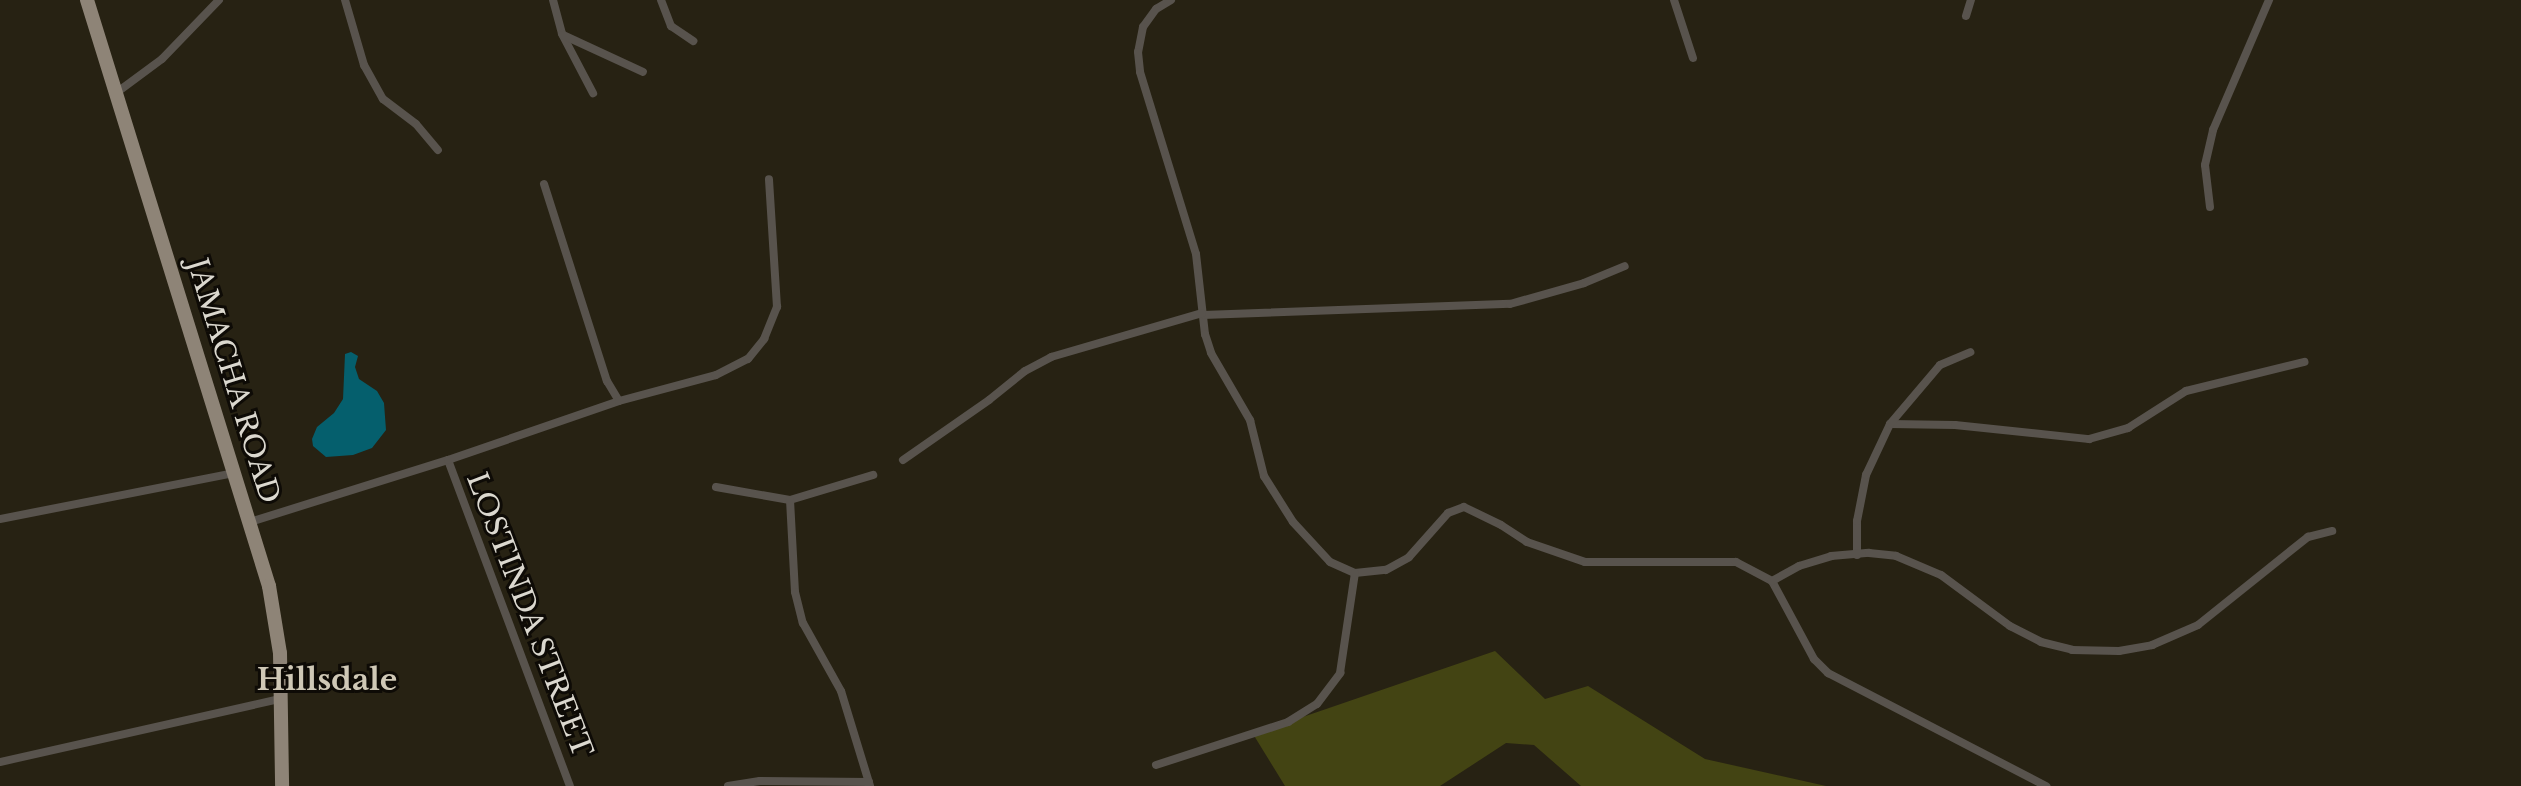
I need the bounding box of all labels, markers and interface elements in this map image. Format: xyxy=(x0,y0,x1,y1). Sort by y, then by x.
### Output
street label: JAMACHA ROAD xyxy=(180,254,286,508)
street label: LOSTINDA STREET xyxy=(459,468,599,762)
district label: Hillsdale xyxy=(257,662,397,698)

